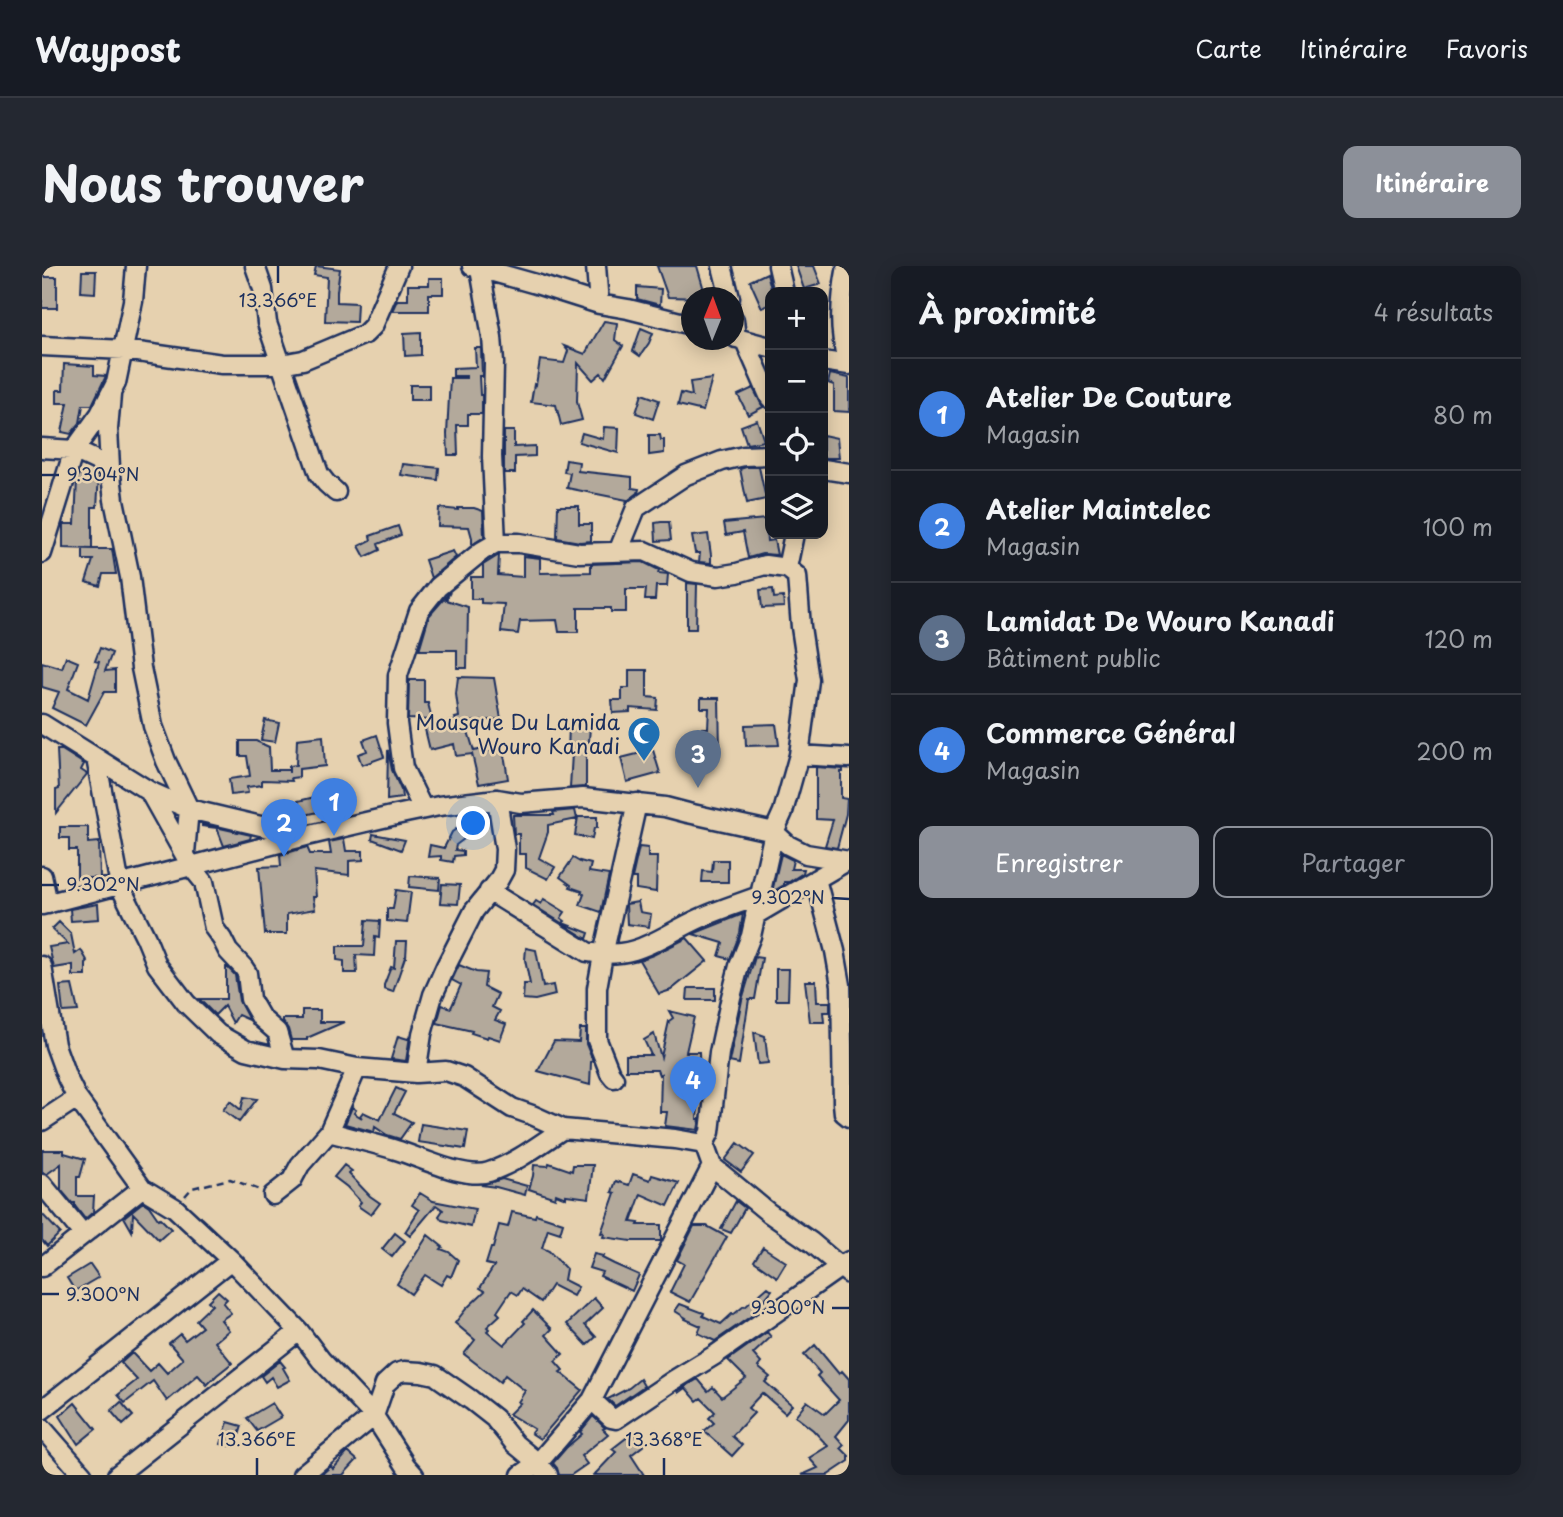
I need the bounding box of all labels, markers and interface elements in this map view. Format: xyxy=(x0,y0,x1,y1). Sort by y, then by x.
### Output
text: Waypost xyxy=(35,23,181,73)
text: Carte xyxy=(1195,30,1262,66)
text: Itinéraire xyxy=(1300,30,1408,66)
text: Favoris xyxy=(1446,30,1528,66)
text: Nous trouver xyxy=(42,145,364,219)
button: Itinéraire xyxy=(1343,146,1521,218)
text: 13.366°E xyxy=(239,286,317,313)
north arrow xyxy=(681,287,744,350)
map controls xyxy=(765,287,828,539)
button: + xyxy=(765,287,828,350)
text: À proximité xyxy=(919,289,1096,334)
text: 4 résultats xyxy=(1374,294,1493,329)
button: − xyxy=(765,350,828,413)
text: Atelier De Couture xyxy=(986,377,1232,416)
text: 1 xyxy=(937,397,948,432)
text: 80 m xyxy=(1433,397,1493,432)
button: locate xyxy=(765,413,828,476)
text: Magasin xyxy=(986,416,1080,451)
text: 9.304°N xyxy=(66,460,140,487)
button: layers xyxy=(765,476,828,539)
text: Atelier Maintelec xyxy=(986,489,1211,528)
text: 2 xyxy=(934,509,950,544)
text: 100 m xyxy=(1423,509,1493,544)
text: Magasin xyxy=(986,528,1080,563)
text: Lamidat De Wouro Kanadi xyxy=(986,601,1334,640)
text: 3 xyxy=(934,621,950,656)
text: 120 m xyxy=(1425,621,1493,656)
text: Bâtiment public xyxy=(986,640,1161,675)
place label: Mousque Du Lamida Wouro Kanadi xyxy=(416,705,621,761)
text: Commerce Général xyxy=(986,713,1236,752)
mosque icon: Mousque Du Lamida Wouro Kanadi xyxy=(625,714,663,763)
pin: 3 xyxy=(675,730,721,788)
text: 4 xyxy=(934,733,950,768)
text: 200 m xyxy=(1416,733,1493,768)
text: Magasin xyxy=(986,752,1080,787)
pin: 1 xyxy=(311,778,357,836)
pin: 2 xyxy=(261,799,307,857)
your location xyxy=(456,806,490,840)
button: Enregistrer xyxy=(919,826,1199,898)
button: Partager xyxy=(1213,826,1493,898)
text: 9.302°N xyxy=(66,870,140,897)
text: 9.302°N xyxy=(751,883,825,910)
pin: 4 xyxy=(670,1056,716,1114)
text: 9.300°N xyxy=(66,1280,140,1307)
text: 9.300°N xyxy=(751,1293,825,1320)
text: 13.366°E xyxy=(218,1425,296,1452)
text: 13.368°E xyxy=(625,1425,703,1452)

